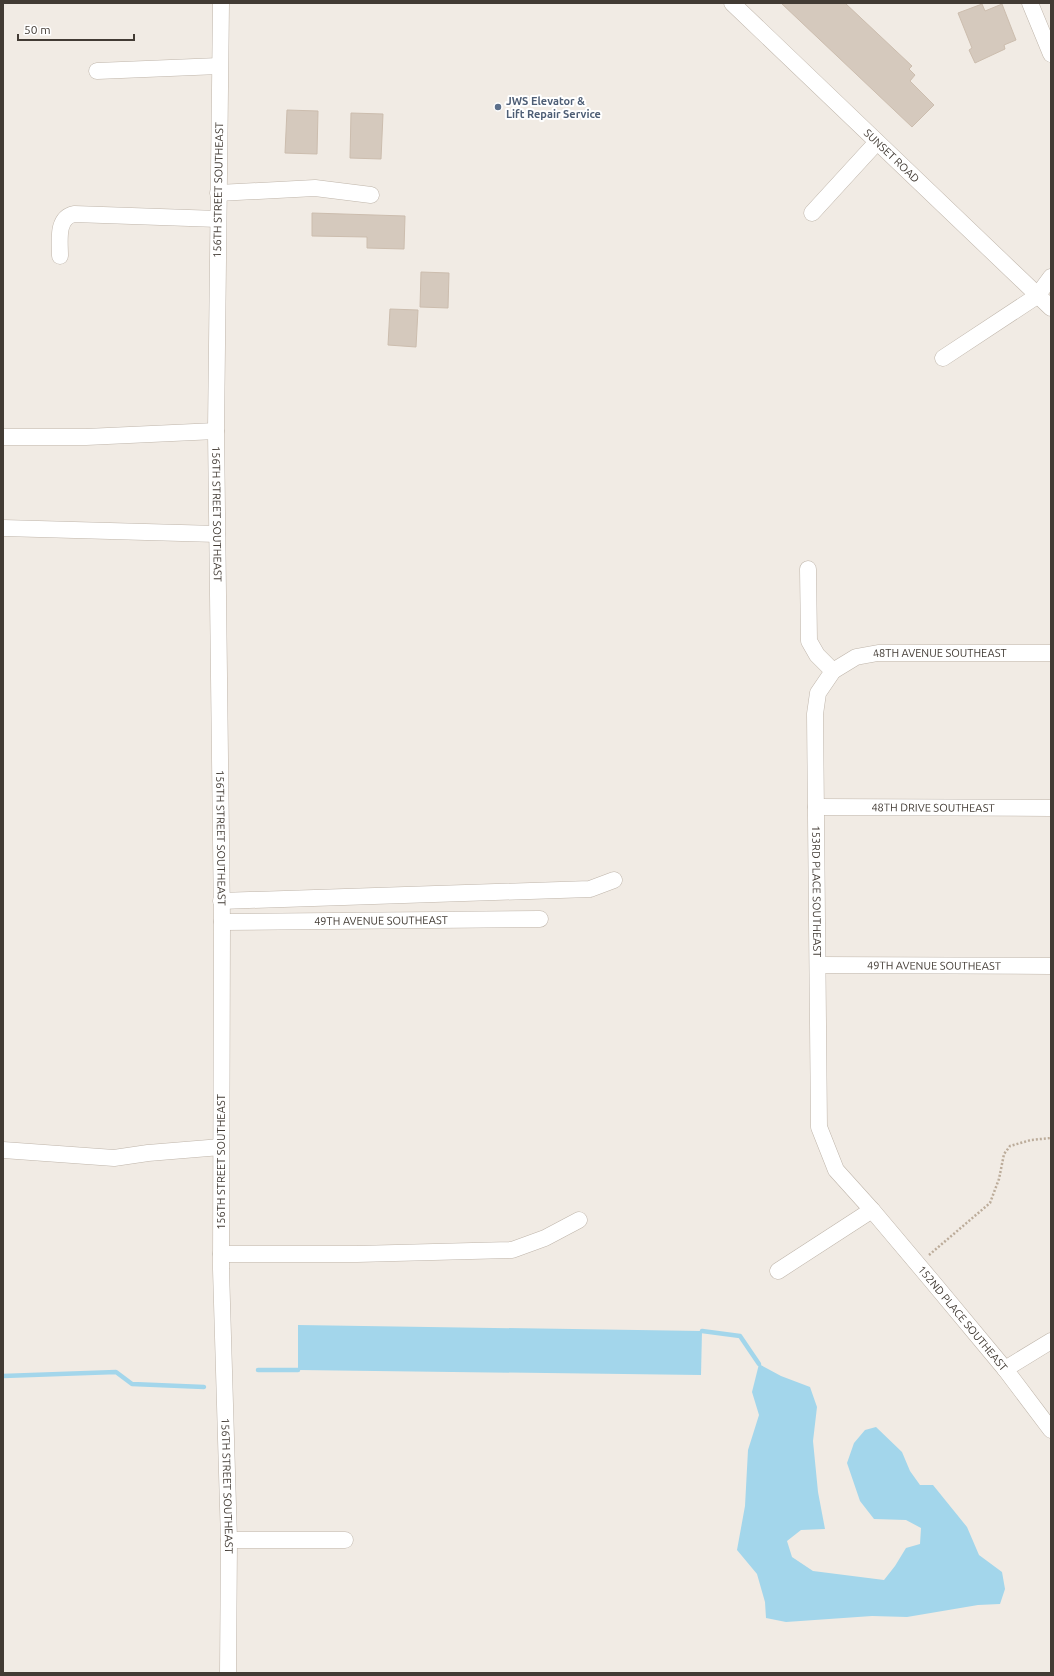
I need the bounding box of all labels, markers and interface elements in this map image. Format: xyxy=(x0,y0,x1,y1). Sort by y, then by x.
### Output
scale bar xyxy=(18,16,134,42)
text: 50 m xyxy=(24,23,51,36)
place label: JWS Elevator & Lift Repair Service xyxy=(506,95,601,120)
marker: JWS Elevator & Lift Repair Service xyxy=(493,102,503,112)
street label: 156TH STREET SOUTHEAST xyxy=(211,122,225,258)
street label: SUNSET ROAD xyxy=(862,127,922,185)
street label: 156TH STREET SOUTHEAST xyxy=(210,446,224,582)
street label: 48TH AVENUE SOUTHEAST xyxy=(872,647,1007,660)
street label: 156TH STREET SOUTHEAST xyxy=(214,770,228,906)
street label: 48TH DRIVE SOUTHEAST xyxy=(871,801,995,814)
street label: 153RD PLACE SOUTHEAST xyxy=(810,825,823,957)
street label: 49TH AVENUE SOUTHEAST xyxy=(314,914,448,927)
street label: 49TH AVENUE SOUTHEAST xyxy=(867,959,1001,972)
street label: 156TH STREET SOUTHEAST xyxy=(215,1094,227,1230)
street label: 152ND PLACE SOUTHEAST xyxy=(916,1263,1010,1373)
street label: 156TH STREET SOUTHEAST xyxy=(219,1418,235,1554)

